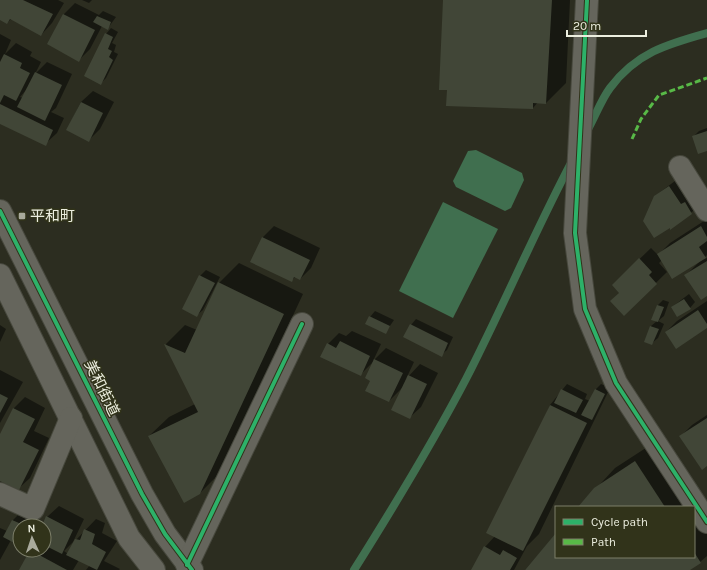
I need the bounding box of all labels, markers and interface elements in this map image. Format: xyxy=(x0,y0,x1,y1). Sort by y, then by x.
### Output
scale bar xyxy=(567,12,646,38)
text: 20 m xyxy=(573,19,601,33)
place label: 平和町 xyxy=(30,207,75,225)
marker: 平和町 xyxy=(17,211,27,221)
street label: 美和街道 xyxy=(81,357,123,419)
legend xyxy=(555,506,695,558)
text: Cycle path xyxy=(591,515,648,529)
north arrow xyxy=(12,518,52,558)
text: N xyxy=(27,522,36,535)
text: Path xyxy=(591,535,616,549)

